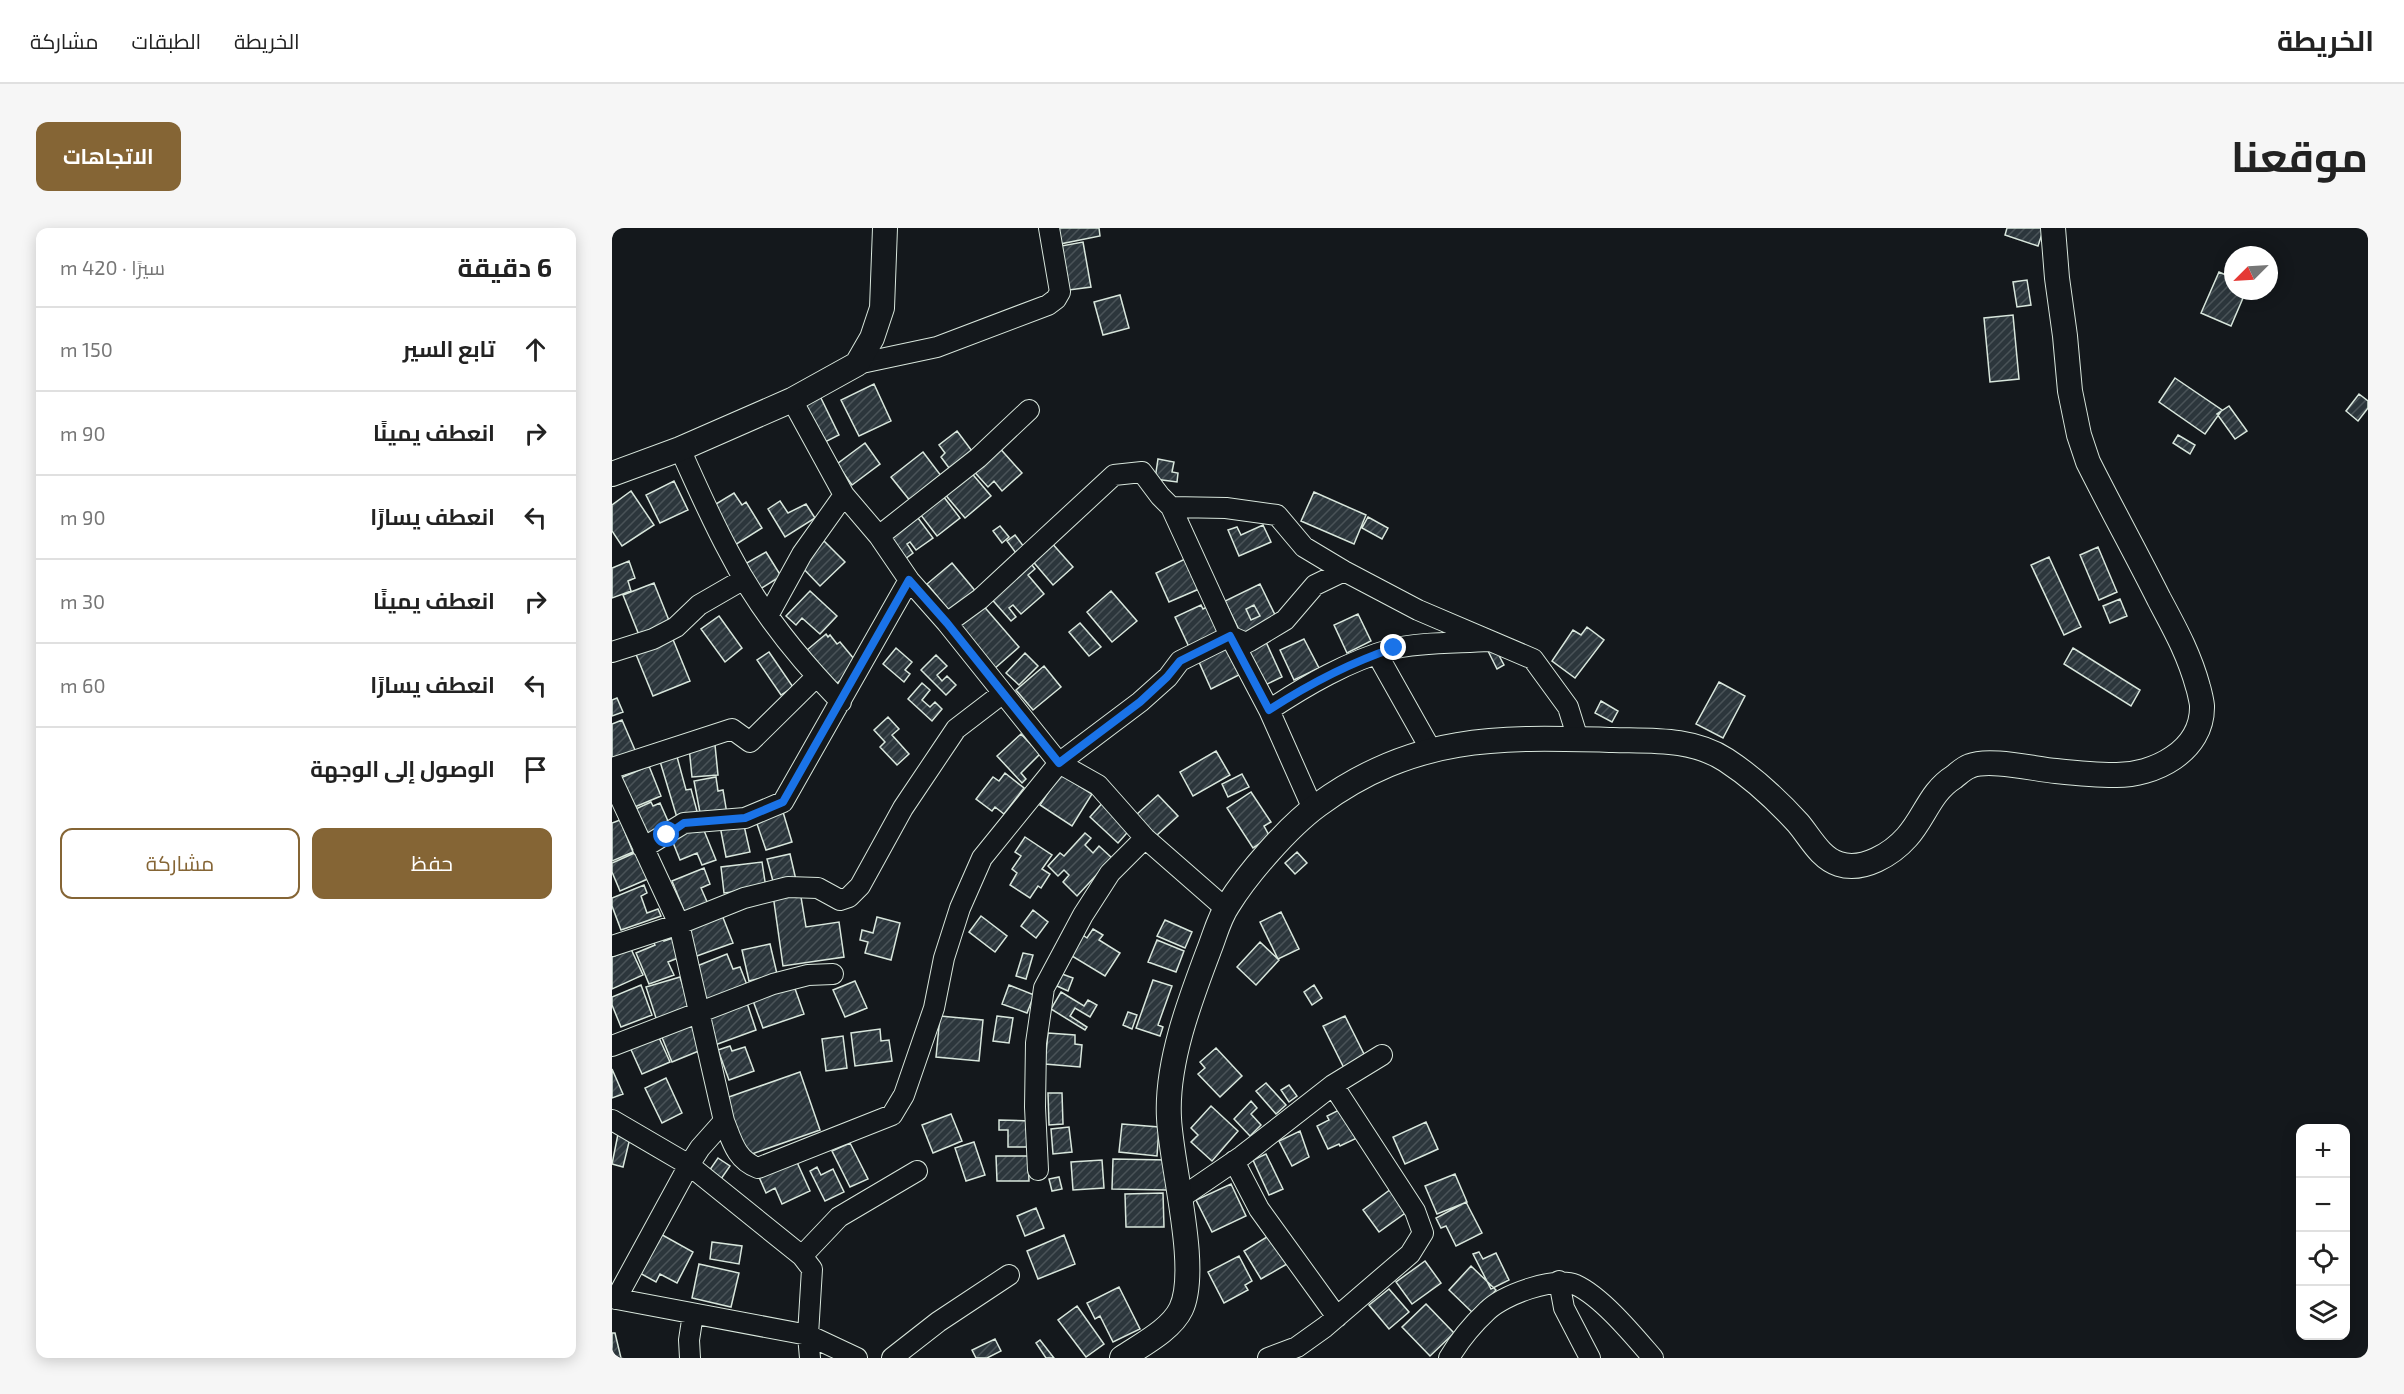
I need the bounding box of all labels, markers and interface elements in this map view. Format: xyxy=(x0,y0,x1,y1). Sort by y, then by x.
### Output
text: الخريطة xyxy=(2277,23,2374,57)
text: مشاركة xyxy=(30,28,99,53)
text: الطبقات xyxy=(132,28,201,53)
text: الخريطة xyxy=(234,28,300,53)
button: الاتجاهات xyxy=(36,122,181,191)
text: موقعنا xyxy=(2231,130,2368,180)
north arrow xyxy=(2224,246,2278,300)
text: 6 دقيقة xyxy=(458,251,552,282)
text: سيرًا · 420 m xyxy=(60,255,165,279)
icon: ahead xyxy=(519,333,552,366)
text: تابع السير xyxy=(403,335,495,361)
text: 150 m xyxy=(60,337,113,361)
icon: right xyxy=(519,417,552,450)
text: انعطف يمينًا xyxy=(373,419,495,445)
text: 90 m xyxy=(60,421,106,445)
icon: left xyxy=(519,501,552,534)
text: انعطف يسارًا xyxy=(370,503,495,529)
text: 90 m xyxy=(60,505,106,529)
icon: right xyxy=(519,585,552,618)
text: انعطف يمينًا xyxy=(373,587,495,613)
text: 30 m xyxy=(60,589,105,613)
route end xyxy=(1380,634,1406,660)
icon: left xyxy=(519,669,552,702)
text: انعطف يسارًا xyxy=(370,671,495,697)
text: 60 m xyxy=(60,673,106,697)
icon: arrive xyxy=(519,753,552,786)
text: الوصول إلى الوجهة xyxy=(310,755,495,781)
route start xyxy=(653,821,679,847)
button: مشاركة xyxy=(60,828,300,899)
button: حفظ xyxy=(312,828,552,899)
map controls xyxy=(2296,1124,2350,1340)
button: + xyxy=(2296,1124,2350,1178)
button: − xyxy=(2296,1178,2350,1232)
button: locate xyxy=(2296,1232,2350,1286)
button: layers xyxy=(2296,1286,2350,1340)

